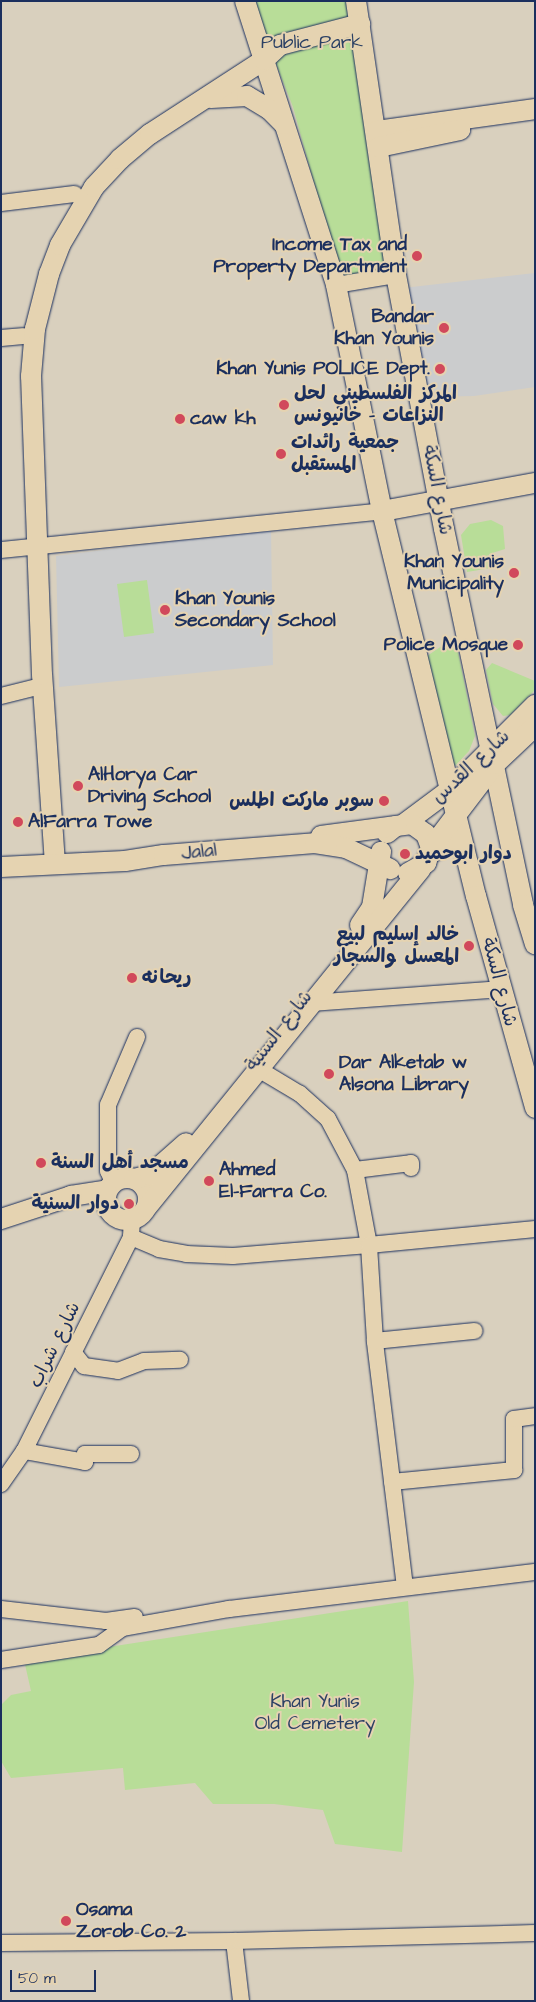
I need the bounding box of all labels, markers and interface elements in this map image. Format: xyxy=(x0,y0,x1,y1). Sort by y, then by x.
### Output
park label: Public Park xyxy=(261,32,363,54)
place label: Income Tax and Property Department xyxy=(213,234,407,278)
marker: Income Tax and Property Department xyxy=(411,250,423,262)
place label: Bandar Khan Younis xyxy=(334,306,434,350)
marker: Bandar Khan Younis xyxy=(438,322,450,334)
place label: Khan Yunis POLICE Dept. xyxy=(216,358,430,380)
marker: Khan Yunis POLICE Dept. xyxy=(434,363,446,375)
place label: المركز الفلسطيني لحل النزاعات - خانيونس xyxy=(294,383,457,427)
marker: المركز الفلسطيني لحل النزاعات - خانيونس xyxy=(278,399,290,411)
place label: caw kh xyxy=(190,408,256,430)
marker: caw kh xyxy=(174,413,186,425)
place label: جمعية رائدات المستقبل xyxy=(291,432,399,476)
street label: شارع السكة xyxy=(417,443,457,537)
marker: جمعية رائدات المستقبل xyxy=(275,448,287,460)
place label: Khan Younis Municipality xyxy=(404,551,504,595)
marker: Khan Younis Municipality xyxy=(508,567,520,579)
place label: Khan Younis Secondary School xyxy=(175,588,336,632)
marker: Khan Younis Secondary School xyxy=(159,604,171,616)
place label: Police Mosque xyxy=(384,634,508,656)
marker: Police Mosque xyxy=(512,639,524,651)
street label: شارع القدس xyxy=(427,725,515,809)
place label: AlHorya Car Driving School xyxy=(88,764,211,808)
marker: AlHorya Car Driving School xyxy=(72,780,84,792)
place label: سوبر ماركت اطلس xyxy=(229,790,374,812)
marker: سوبر ماركت اطلس xyxy=(378,795,390,807)
place label: AlFarra Towe xyxy=(28,811,152,833)
marker: AlFarra Towe xyxy=(12,816,24,828)
street label: Jalal xyxy=(180,839,218,865)
place label: دوار ابوحميد xyxy=(415,843,512,865)
marker: دوار ابوحميد xyxy=(399,848,411,860)
place label: خالد إسليم لبيع المعسل والسجار xyxy=(334,924,459,968)
street label: شارع السكة xyxy=(476,935,522,1029)
marker: خالد إسليم لبيع المعسل والسجار xyxy=(463,940,475,952)
place label: ريحانه xyxy=(142,967,191,989)
marker: ريحانه xyxy=(126,972,138,984)
street label: شارع السنية xyxy=(241,986,317,1076)
place label: Dar Alketab w Alsona Library xyxy=(339,1052,469,1096)
marker: Dar Alketab w Alsona Library xyxy=(323,1068,335,1080)
place label: مسجد أهل السنة xyxy=(51,1152,189,1174)
marker: مسجد أهل السنة xyxy=(35,1157,47,1169)
place label: Ahmed El-Farra Co. xyxy=(219,1159,327,1203)
marker: Ahmed El-Farra Co. xyxy=(203,1175,215,1187)
place label: دوار السنية xyxy=(31,1193,119,1215)
marker: دوار السنية xyxy=(123,1198,135,1210)
street label: شارع شراب xyxy=(24,1298,86,1392)
park label: Khan Yunis Old Cemetery xyxy=(255,1691,375,1735)
place label: Osama Zorob Co. 2 xyxy=(76,1899,186,1943)
marker: Osama Zorob Co. 2 xyxy=(60,1915,72,1927)
scale bar xyxy=(12,1960,99,1992)
text: 50 m xyxy=(18,1968,56,1989)

